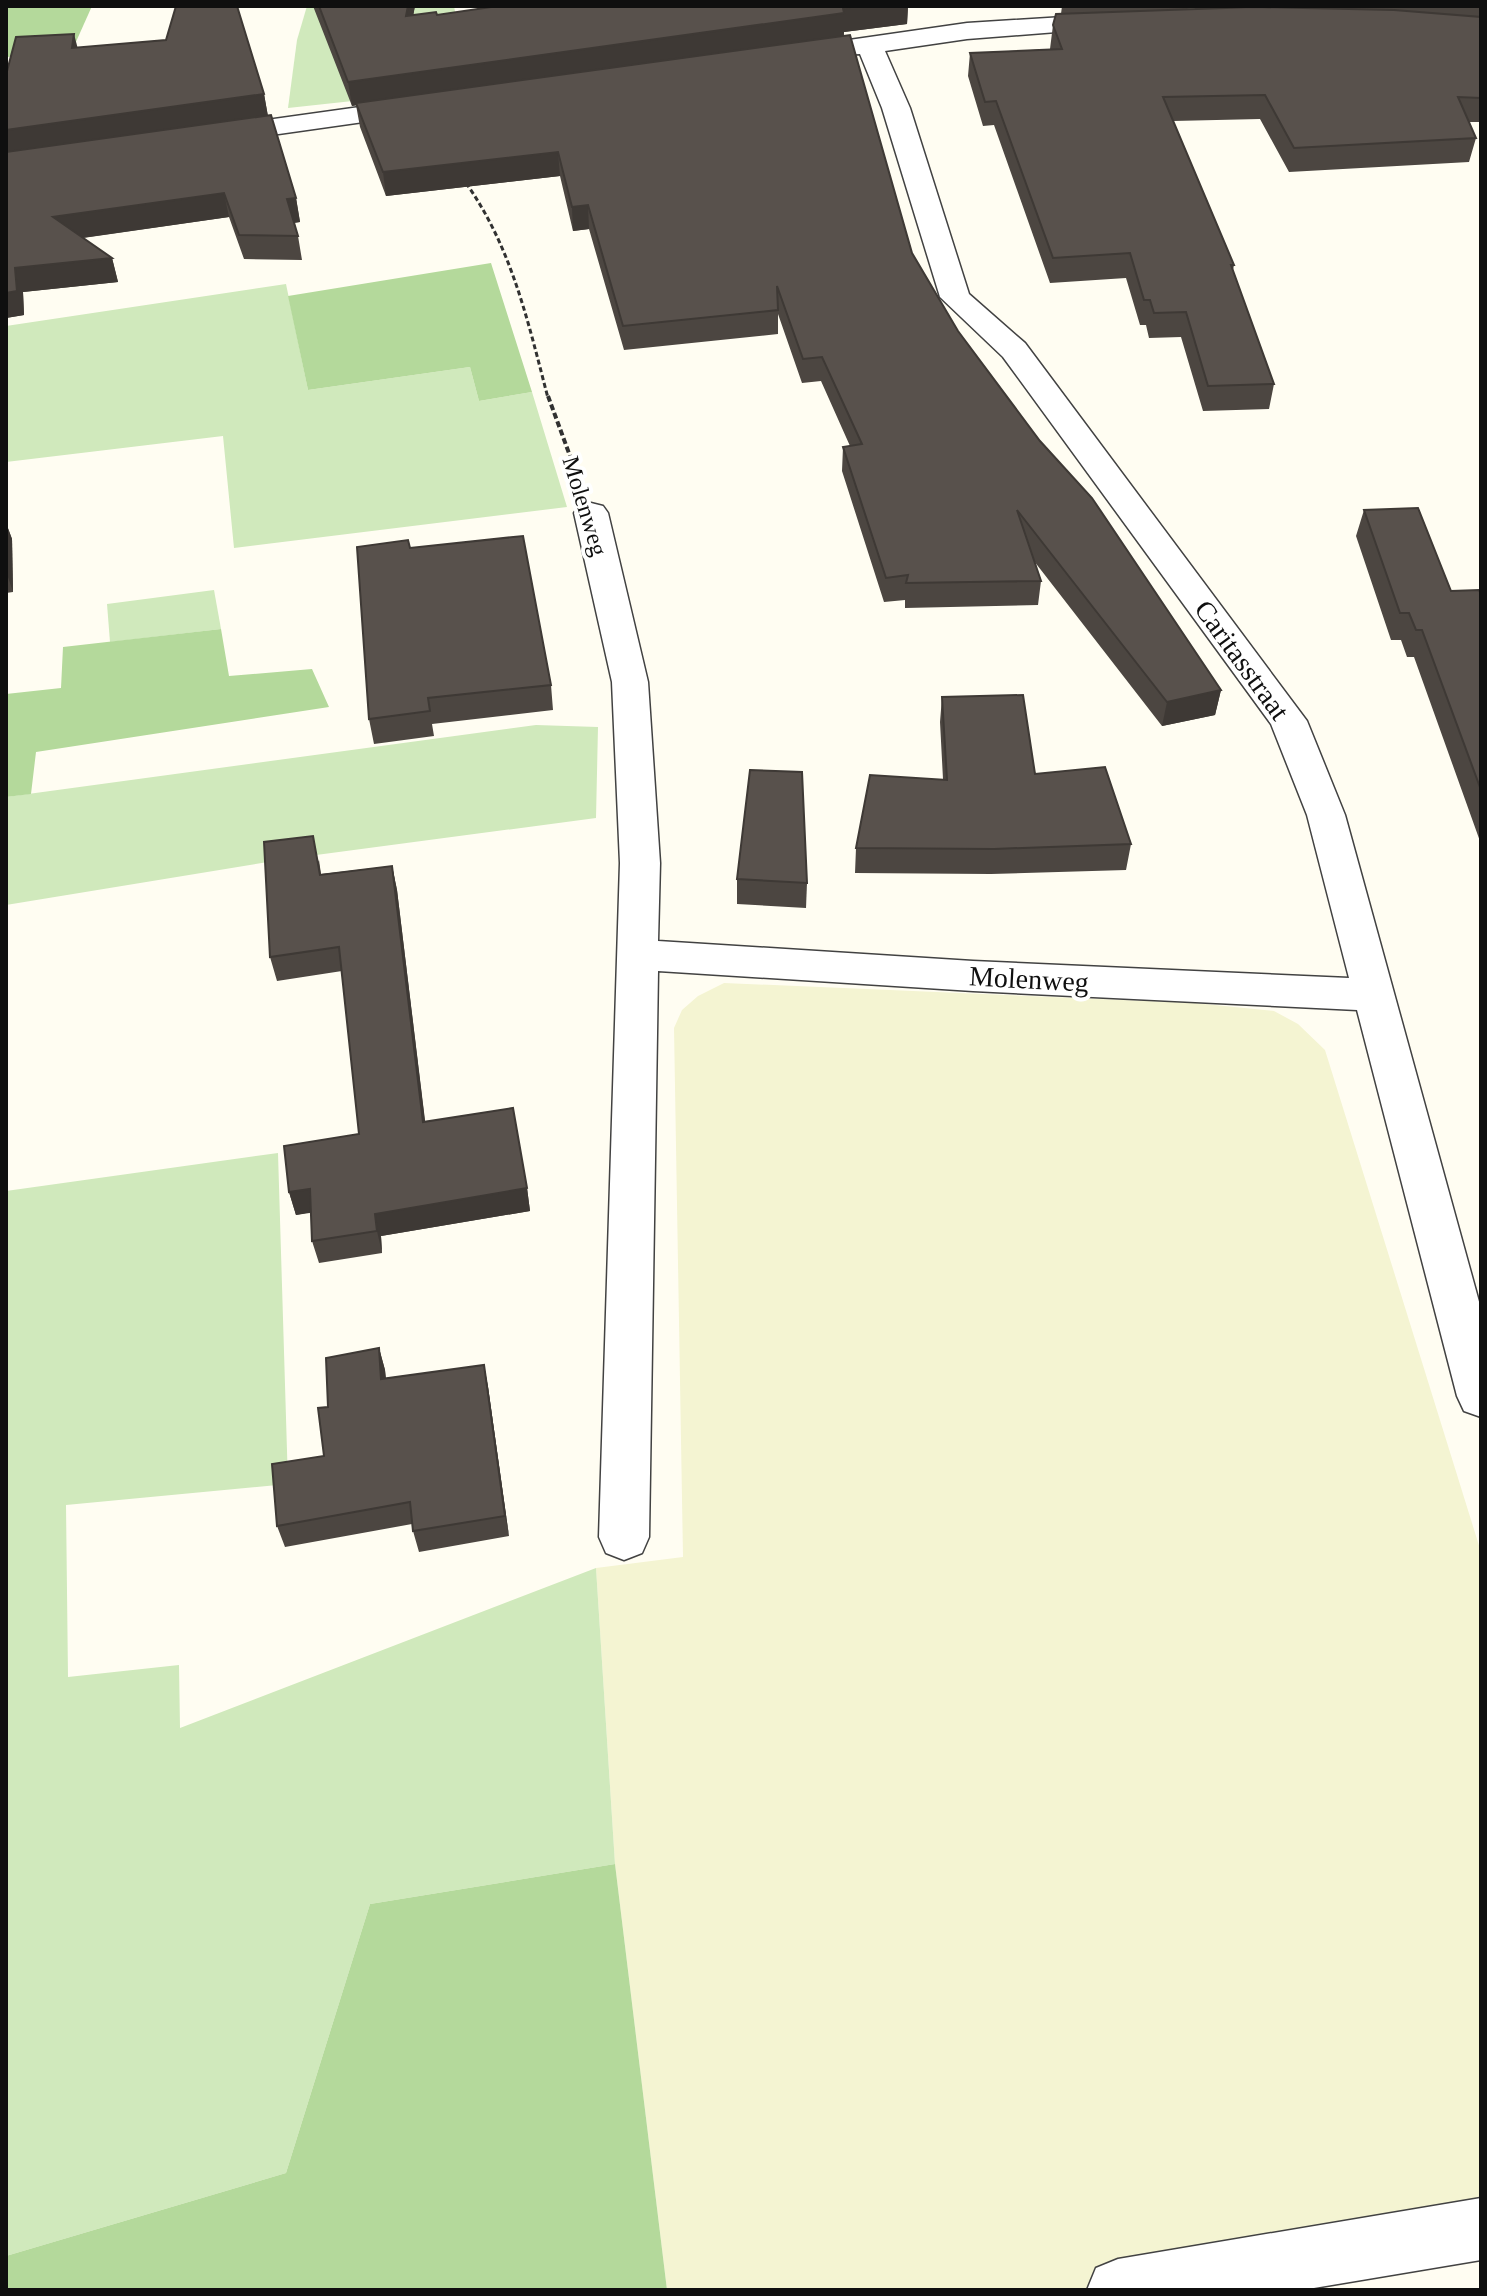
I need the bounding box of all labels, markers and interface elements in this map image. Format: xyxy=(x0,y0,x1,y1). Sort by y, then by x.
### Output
street label: Molenweg xyxy=(558,453,612,559)
street label: Caritasstraat xyxy=(1188,594,1296,726)
street label: Molenweg xyxy=(968,960,1090,998)

